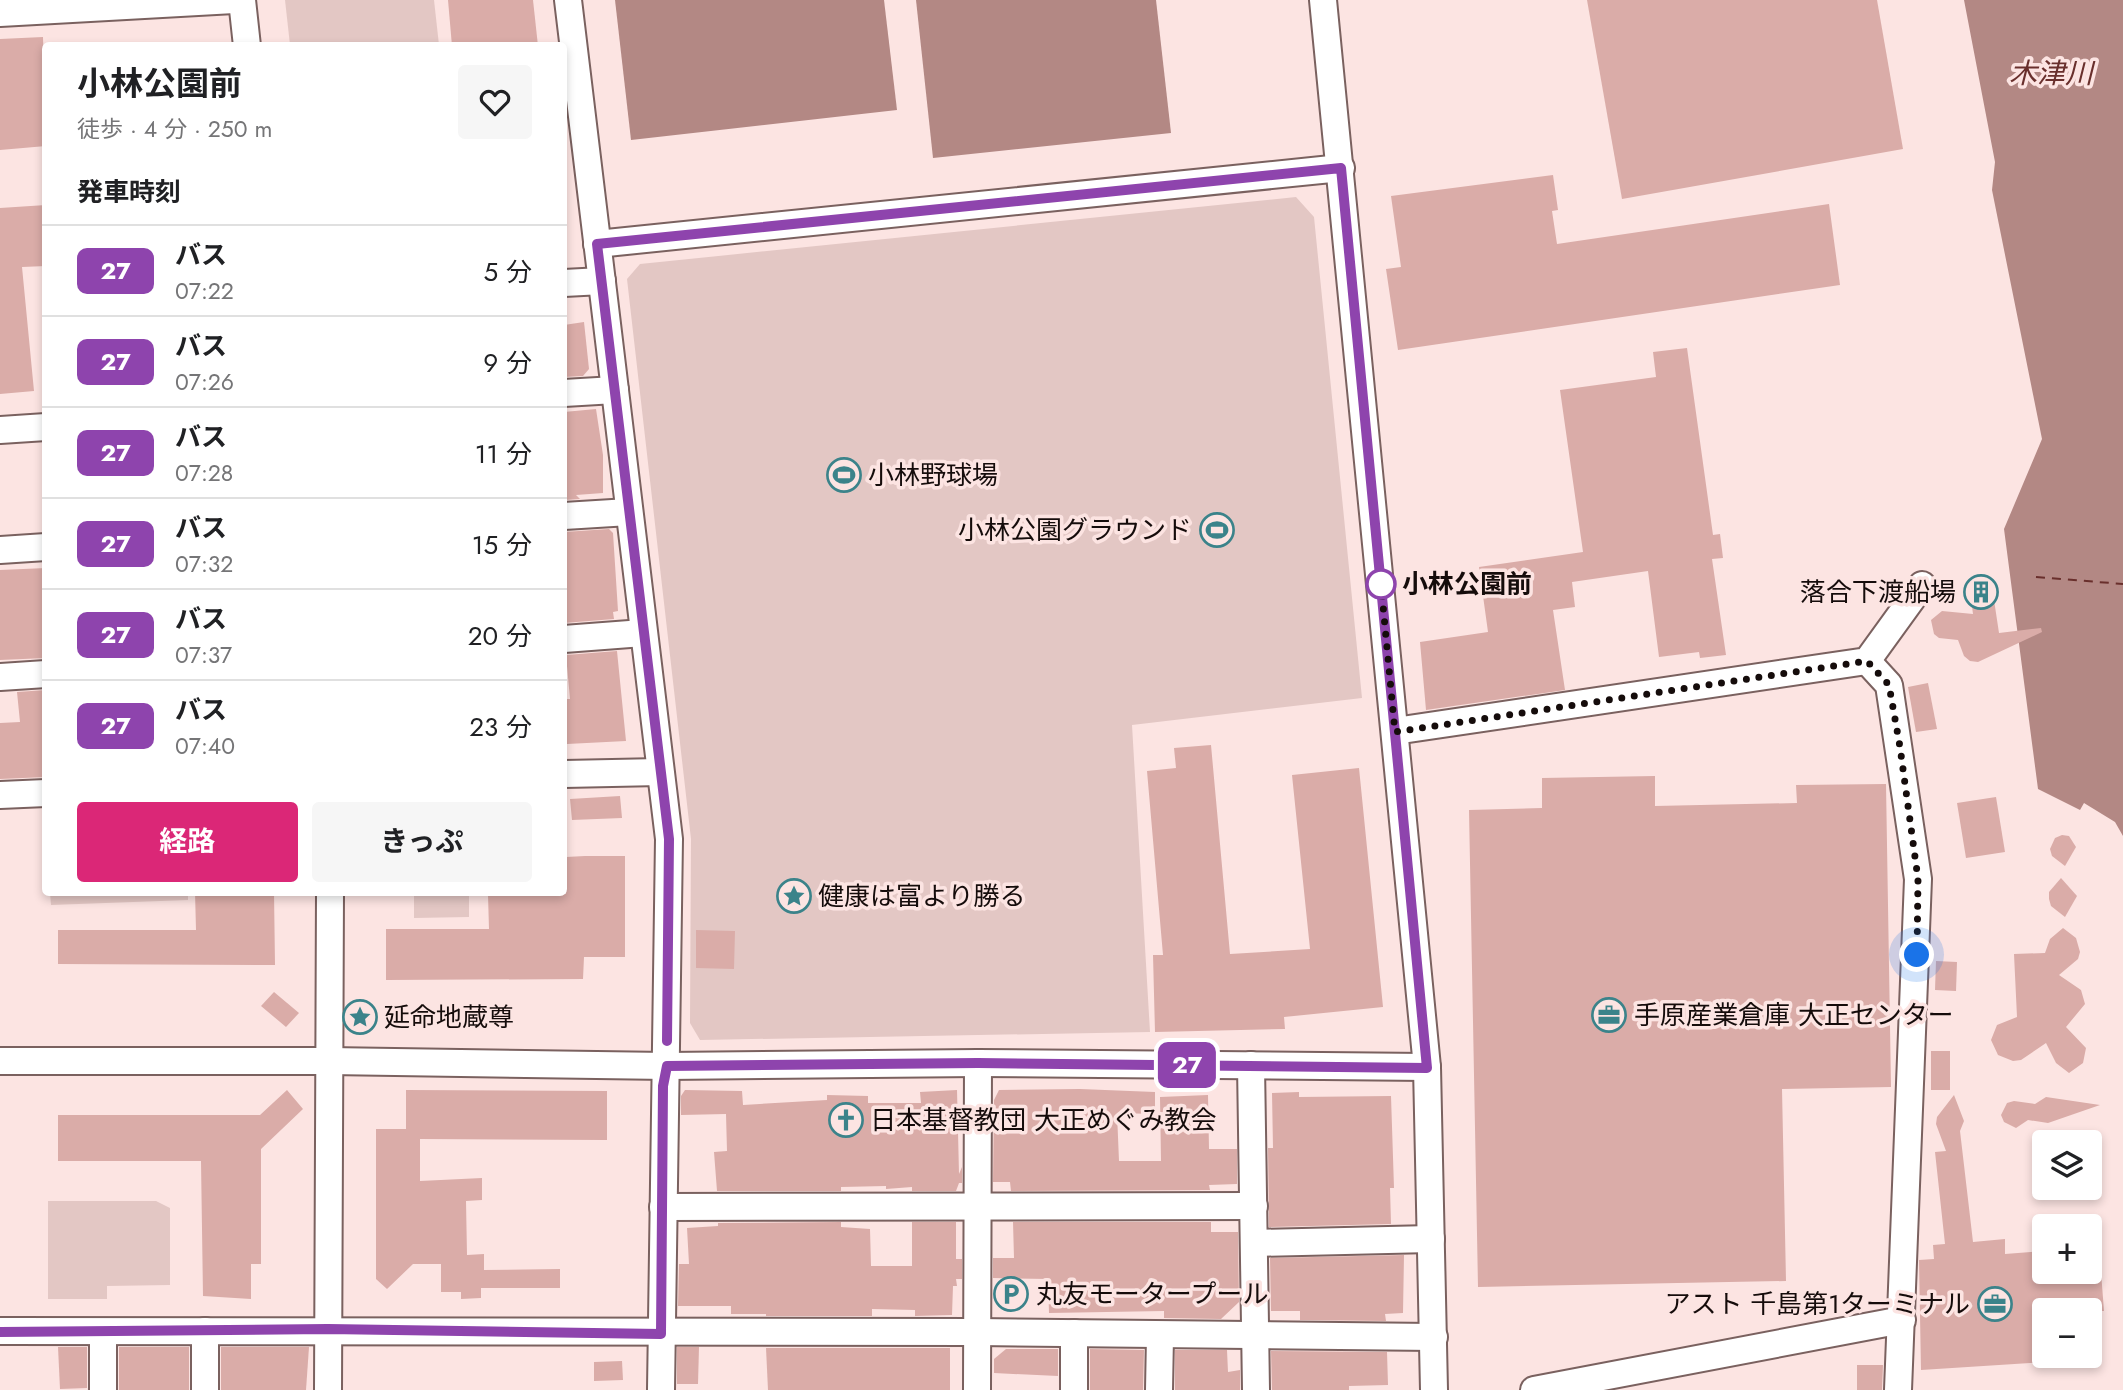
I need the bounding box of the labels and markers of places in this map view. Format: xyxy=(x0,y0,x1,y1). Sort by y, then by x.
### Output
sports icon: 小林野球場 xyxy=(825,456,863,494)
place label: 小林野球場 xyxy=(868,456,998,494)
place label: 小林公園グラウンド xyxy=(958,511,1192,549)
sports icon: 小林公園グラウンド xyxy=(1198,511,1236,549)
place label: 小林公園前 xyxy=(1402,565,1532,603)
marker: 小林公園前 xyxy=(1366,569,1396,599)
place label: 落合下渡船場 xyxy=(1800,573,1956,611)
building icon: 落合下渡船場 xyxy=(1962,573,2000,611)
place icon: 健康は富より勝る xyxy=(775,877,813,915)
place label: 健康は富より勝る xyxy=(818,877,1025,915)
office icon: 手原産業倉庫 大正センター xyxy=(1590,996,1628,1034)
place label: 手原産業倉庫 大正センター xyxy=(1634,996,1954,1034)
place icon: 延命地蔵尊 xyxy=(341,998,379,1036)
place label: 延命地蔵尊 xyxy=(384,998,514,1036)
church icon: 日本基督教団 大正めぐみ教会 xyxy=(827,1101,865,1139)
place label: 日本基督教団 大正めぐみ教会 xyxy=(870,1101,1217,1139)
parking icon: 丸友モータープール xyxy=(992,1275,1030,1313)
place label: 丸友モータープール xyxy=(1036,1275,1268,1313)
place label: アスト 千島第1ターミナル xyxy=(1664,1285,1970,1323)
office icon: アスト 千島第1ターミナル xyxy=(1976,1285,2014,1323)

